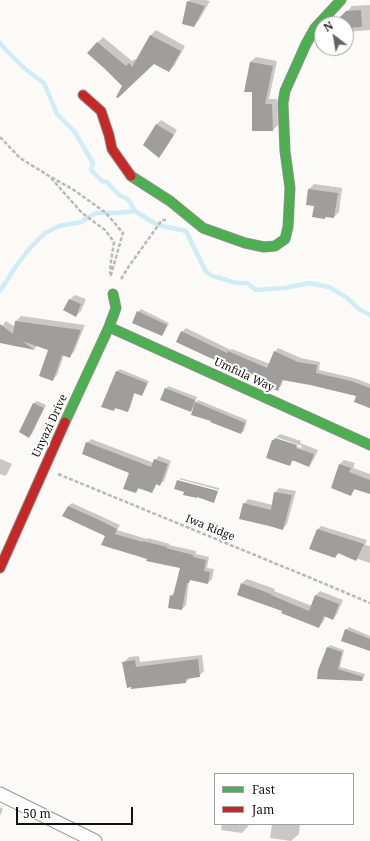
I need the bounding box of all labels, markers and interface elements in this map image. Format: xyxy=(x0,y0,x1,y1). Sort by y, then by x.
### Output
north arrow xyxy=(314,16,354,56)
text: N xyxy=(320,17,336,35)
street label: Umfula Way xyxy=(212,355,276,395)
street label: Unyazi Drive xyxy=(30,392,70,460)
street label: Iwa Ridge xyxy=(183,512,237,544)
legend xyxy=(214,773,354,825)
text: Fast xyxy=(252,781,275,798)
scale bar xyxy=(18,799,135,825)
text: Jam xyxy=(252,801,274,818)
text: 50 m xyxy=(23,805,51,822)

